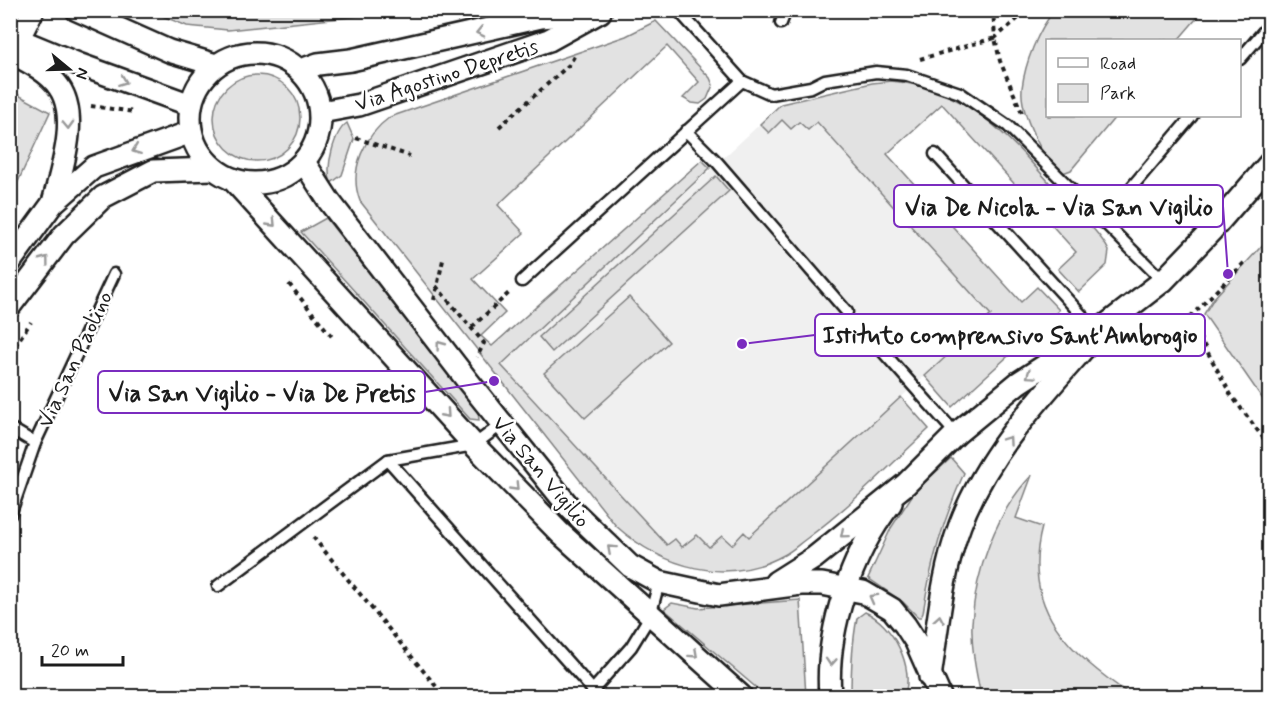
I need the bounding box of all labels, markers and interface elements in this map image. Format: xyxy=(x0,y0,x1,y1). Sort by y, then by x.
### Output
one-way arrow xyxy=(475,24,485,37)
street label: Via Agostino Depretis xyxy=(351,33,542,120)
north arrow xyxy=(39,39,99,99)
legend xyxy=(1046,39,1241,117)
text: Road xyxy=(1100,52,1136,76)
text: N xyxy=(70,65,93,82)
one-way arrow xyxy=(117,74,128,86)
text: Park xyxy=(1100,82,1136,106)
one-way arrow xyxy=(62,121,74,130)
one-way arrow xyxy=(131,143,141,156)
callout: Via De Nicola - Via San Vigilio xyxy=(894,185,1223,227)
text: Via De Nicola - Via San Vigilio xyxy=(905,193,1213,225)
one-way arrow xyxy=(265,215,276,226)
one-way arrow xyxy=(38,255,49,266)
street label: Via San Paolino xyxy=(32,287,120,433)
callout: Istituto comprensivo Sant'Ambrogio xyxy=(815,314,1205,356)
text: Istituto comprensivo Sant'Ambrogio xyxy=(822,321,1198,353)
one-way arrow xyxy=(436,341,447,352)
one-way arrow xyxy=(1025,368,1036,379)
callout: Via San Vigilio - Via De Pretis xyxy=(98,371,425,413)
text: Via San Vigilio - Via De Pretis xyxy=(108,379,416,411)
one-way arrow xyxy=(439,407,450,418)
street label: Via San Vigilio xyxy=(485,410,596,535)
one-way arrow xyxy=(1001,435,1012,446)
one-way arrow xyxy=(508,481,519,491)
one-way arrow xyxy=(840,527,851,538)
one-way arrow xyxy=(607,546,618,557)
one-way arrow xyxy=(869,594,879,605)
one-way arrow xyxy=(932,615,945,625)
scale bar xyxy=(42,629,123,667)
text: 20 m xyxy=(51,639,89,663)
one-way arrow xyxy=(687,647,697,658)
one-way arrow xyxy=(825,658,838,667)

